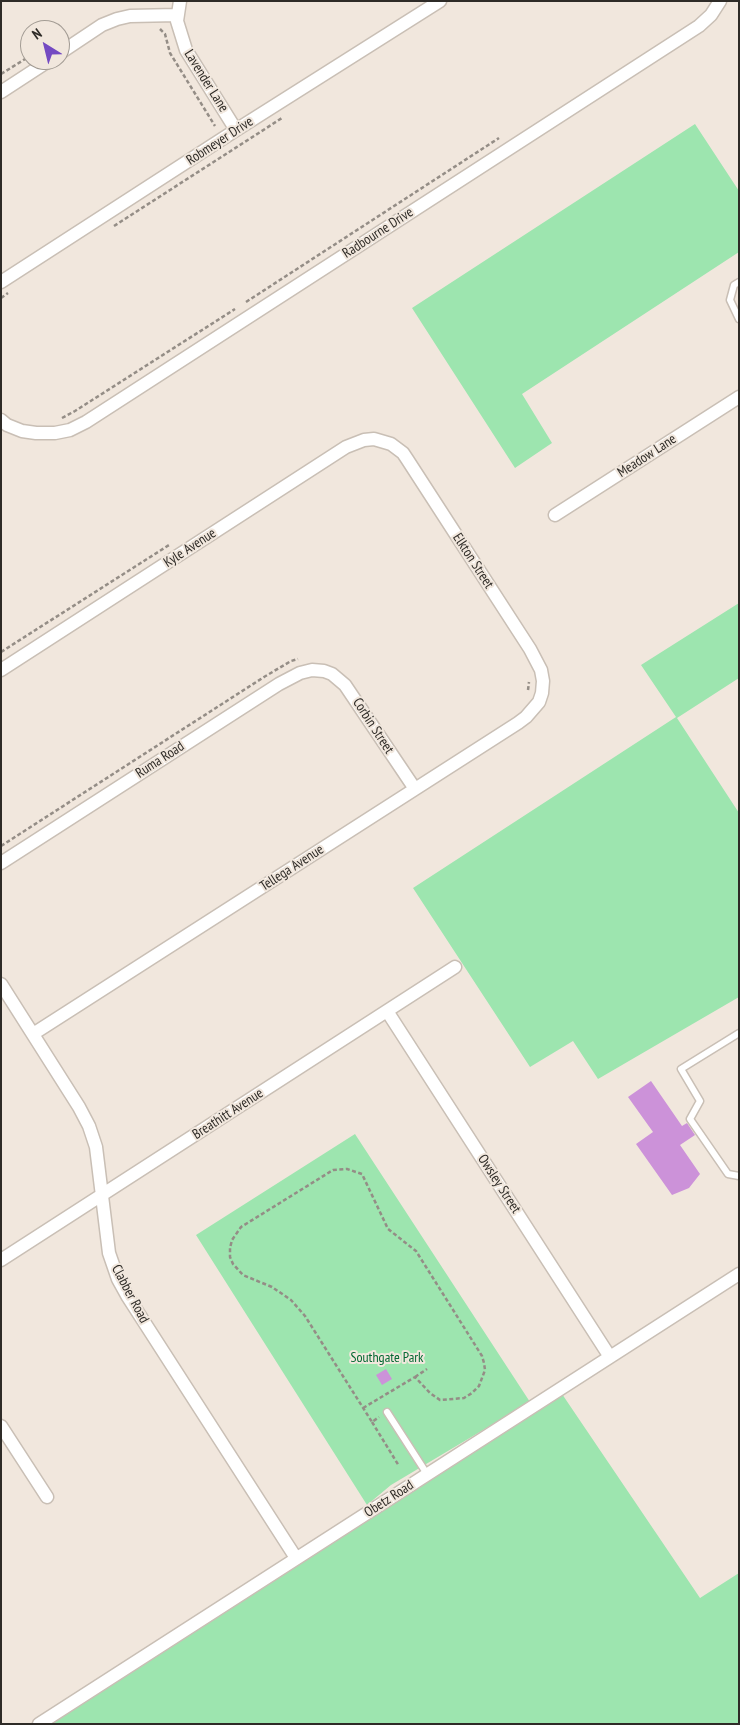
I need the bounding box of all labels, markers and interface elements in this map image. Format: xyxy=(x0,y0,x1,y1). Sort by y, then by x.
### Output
north arrow xyxy=(20,20,70,70)
text: N xyxy=(28,24,45,43)
street label: Lavender Lane xyxy=(180,47,232,115)
street label: Robmeyer Drive xyxy=(183,113,257,169)
street label: Radbourne Drive xyxy=(340,204,416,262)
street label: Meadow Lane xyxy=(614,431,680,481)
street label: Kyle Avenue xyxy=(161,525,219,571)
street label: Elkton Street xyxy=(449,530,497,592)
street label: Corbin Street xyxy=(349,695,397,757)
street label: Ruma Road xyxy=(133,738,187,782)
street label: Tellega Avenue xyxy=(257,841,327,895)
street label: Breathitt Avenue xyxy=(189,1085,267,1143)
street label: Owsley Street xyxy=(474,1151,524,1217)
street label: Clabber Road xyxy=(108,1262,152,1326)
park label: Southgate Park xyxy=(350,1350,424,1366)
street label: Obetz Road xyxy=(361,1477,417,1521)

